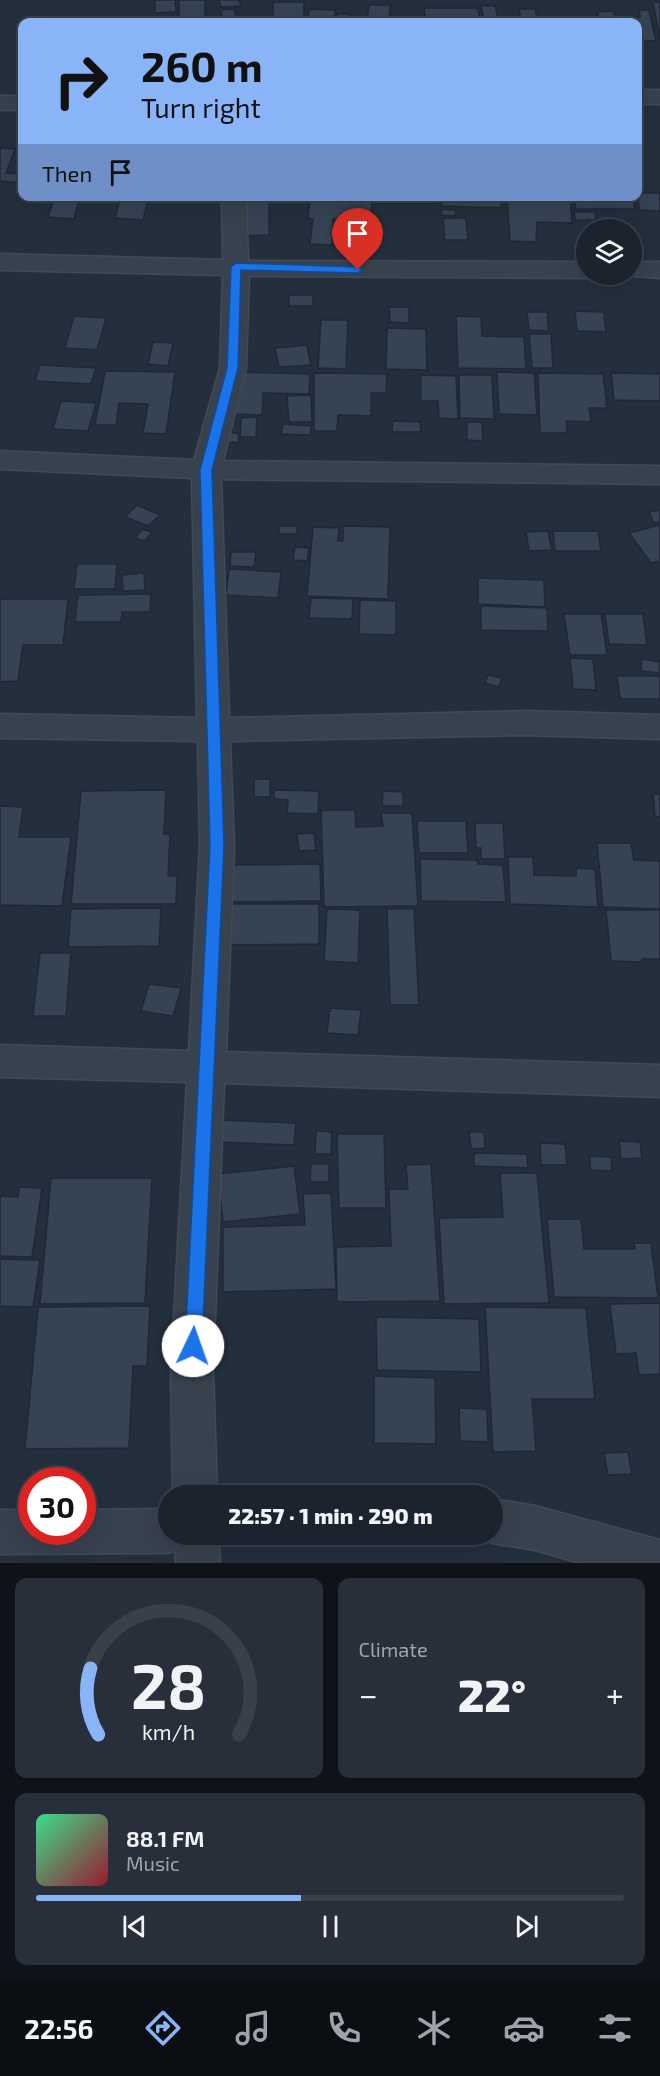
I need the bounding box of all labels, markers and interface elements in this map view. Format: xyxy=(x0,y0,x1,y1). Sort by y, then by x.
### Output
text: 260 m xyxy=(141,40,263,90)
icon: right xyxy=(42,42,120,120)
text: Turn right xyxy=(141,91,261,123)
icon: arrive xyxy=(104,156,137,189)
text: Then xyxy=(42,160,92,186)
pin xyxy=(332,208,383,270)
icon: arrive xyxy=(341,217,374,250)
map controls xyxy=(576,219,642,285)
button: layers xyxy=(576,219,642,285)
position arrow xyxy=(161,1314,225,1378)
speed limit sign: 30 xyxy=(18,1467,96,1545)
text: 22:57 · 1 min · 290 m xyxy=(228,1502,433,1528)
text: Climate xyxy=(359,1637,428,1661)
text: 28 xyxy=(131,1647,206,1722)
text: 22° xyxy=(458,1667,526,1721)
text: − xyxy=(359,1674,378,1714)
text: + xyxy=(606,1674,624,1714)
text: km/h xyxy=(142,1719,195,1744)
text: 88.1 FM xyxy=(126,1825,204,1851)
text: Music xyxy=(126,1851,180,1875)
icon: previous xyxy=(118,1910,151,1943)
icon: pause xyxy=(314,1910,347,1943)
icon: next xyxy=(510,1910,543,1943)
icon: directions xyxy=(142,2007,184,2049)
icon: music xyxy=(232,2007,274,2049)
icon: phone xyxy=(323,2007,365,2049)
icon: climate xyxy=(413,2007,455,2049)
icon: car xyxy=(503,2007,545,2049)
icon: filters xyxy=(594,2007,636,2049)
text: 22:56 xyxy=(24,2012,93,2044)

